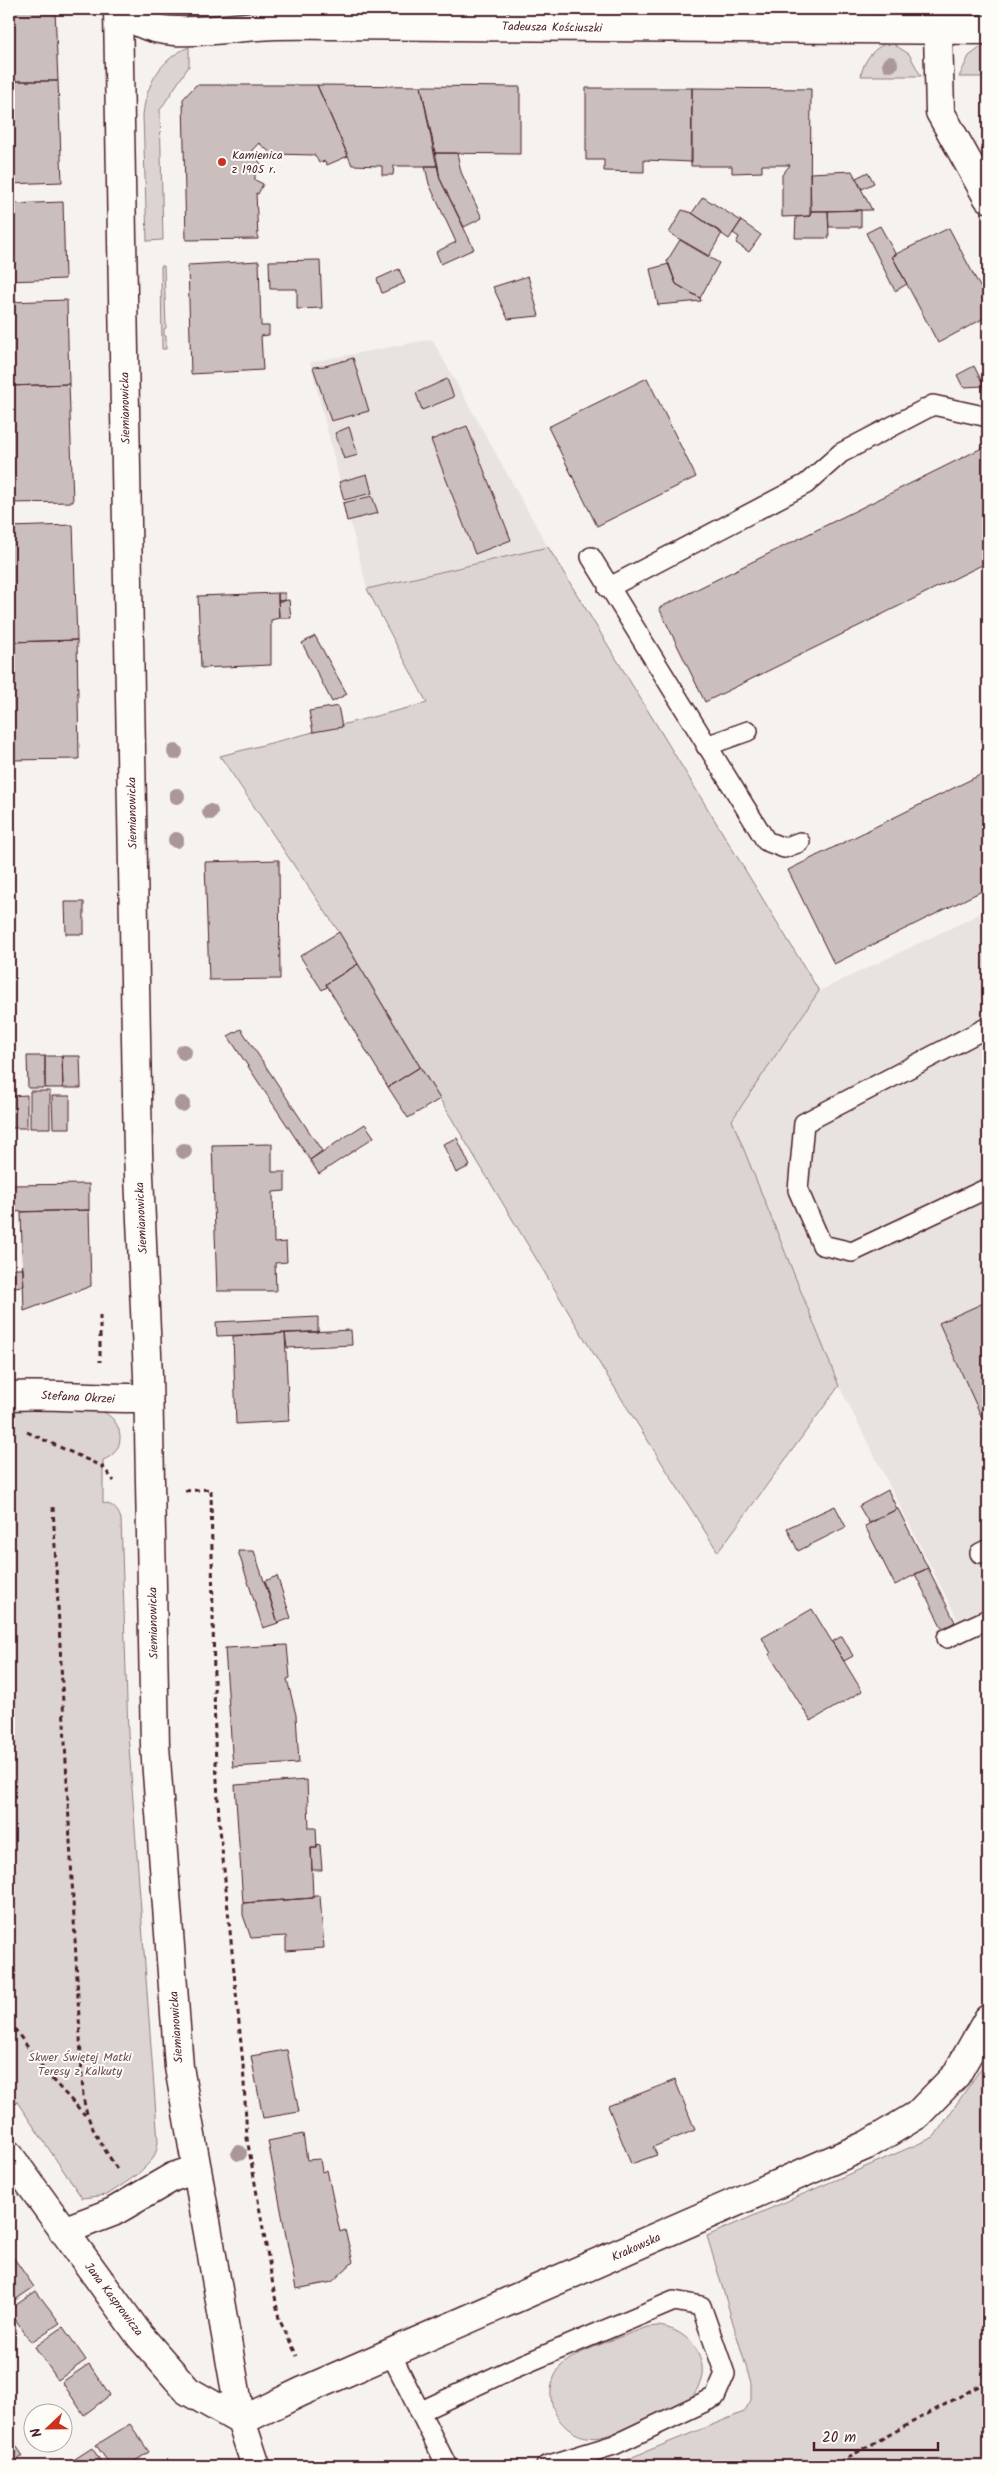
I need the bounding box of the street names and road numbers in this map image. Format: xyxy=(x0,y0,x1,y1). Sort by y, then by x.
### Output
street label: Tadeusza Kościuszki xyxy=(502,17,604,38)
street label: Siemianowicka xyxy=(115,371,136,444)
street label: Siemianowicka xyxy=(122,776,143,849)
street label: Siemianowicka xyxy=(130,1181,153,1254)
street label: Stefana Okrzei xyxy=(41,1386,117,1409)
street label: Siemianowicka xyxy=(143,1586,164,1659)
street label: Siemianowicka xyxy=(164,1990,188,2064)
street label: Krakowska xyxy=(608,2228,664,2267)
street label: Jana Kasprowicza xyxy=(79,2258,148,2341)

